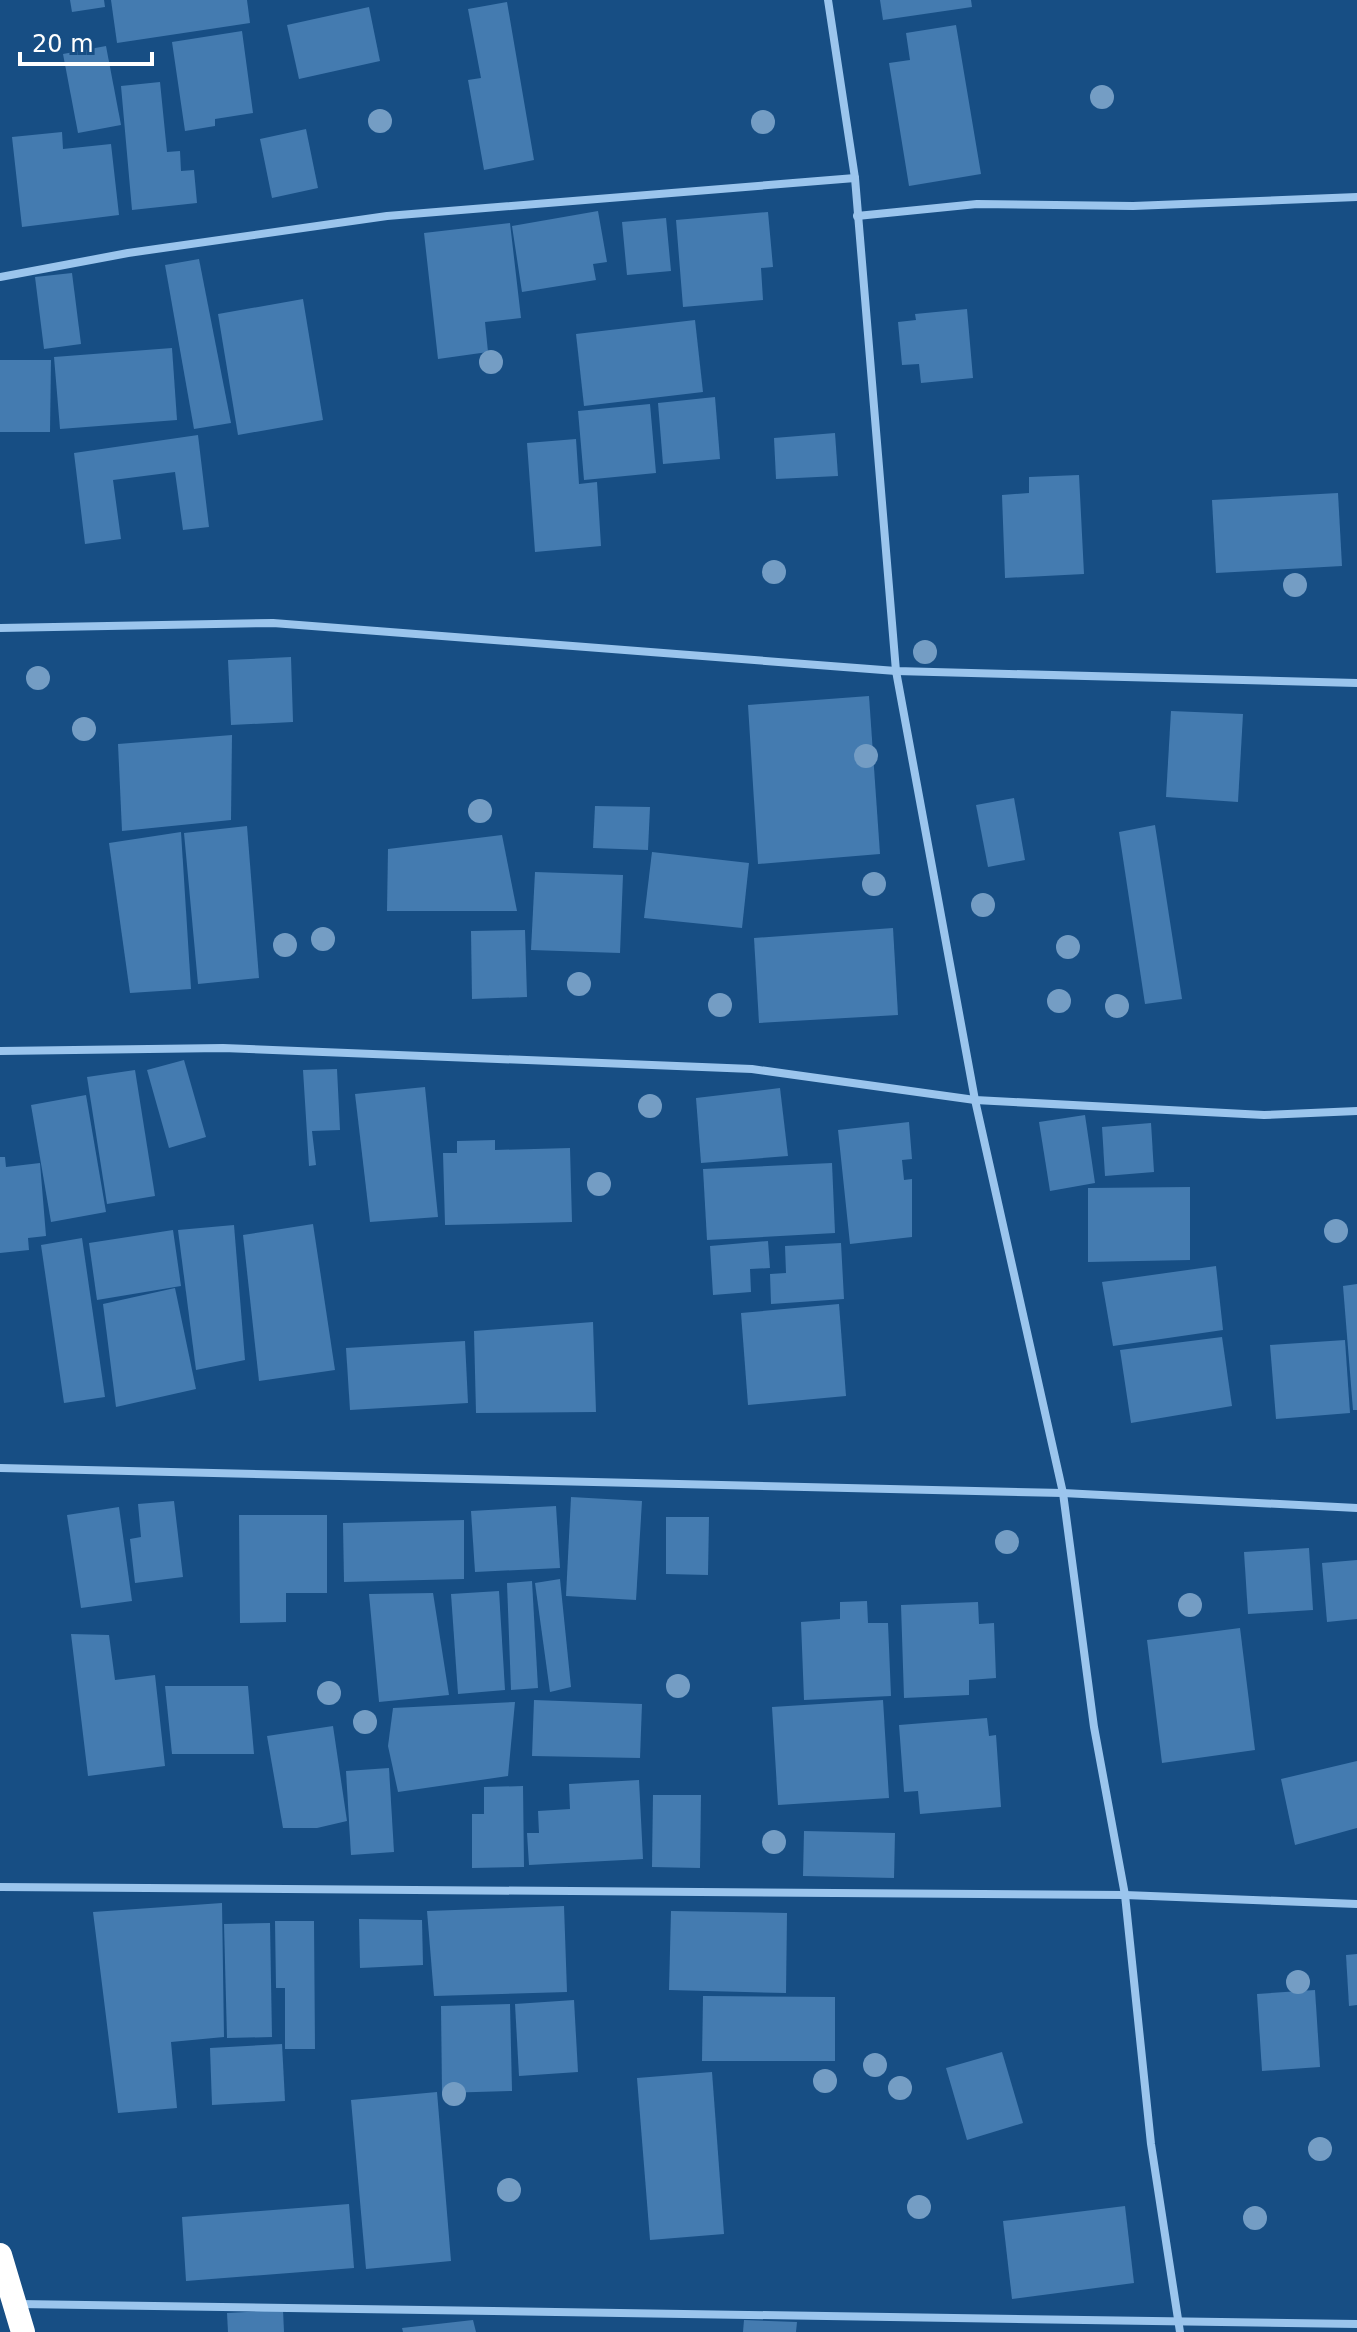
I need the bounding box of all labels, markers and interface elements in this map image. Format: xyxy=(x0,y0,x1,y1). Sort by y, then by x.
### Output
scale bar xyxy=(20,16,152,66)
text: 20 m xyxy=(32,30,94,58)

